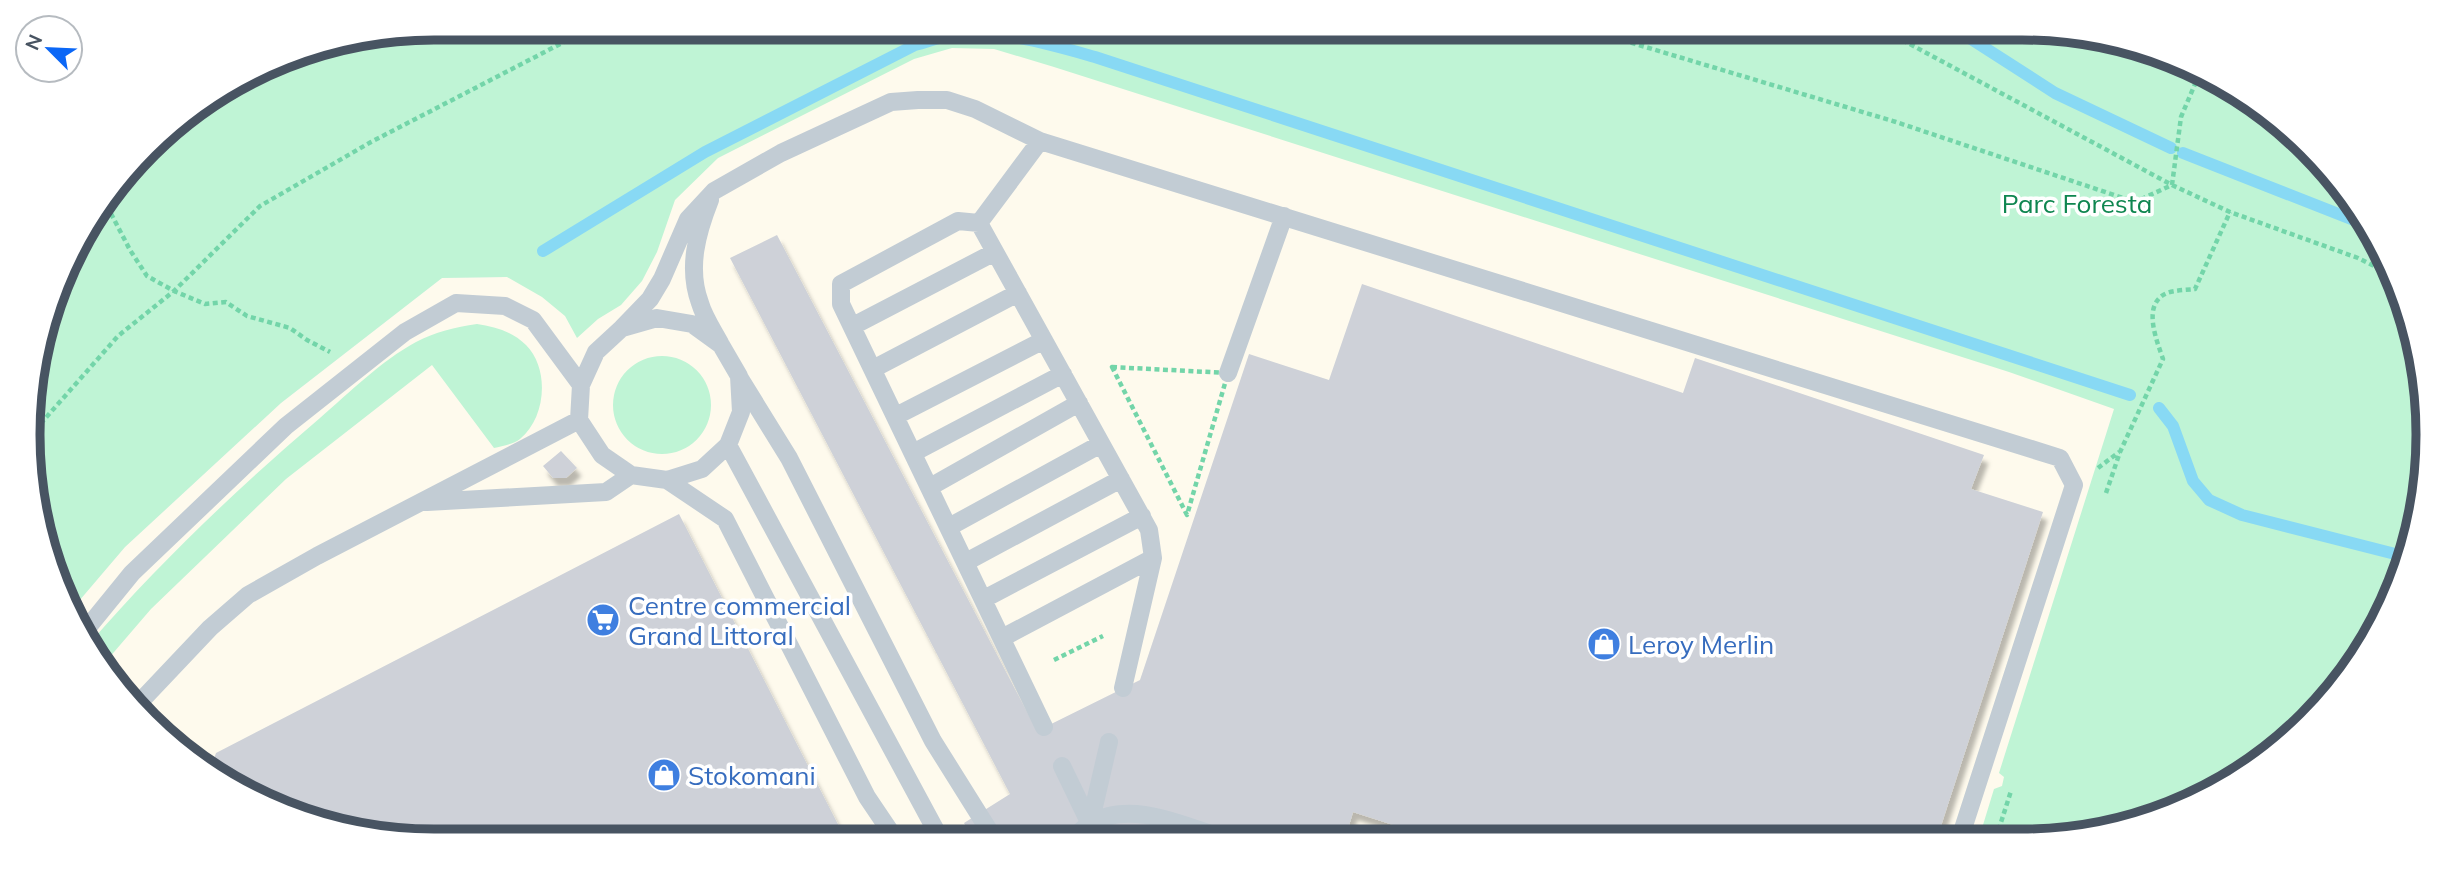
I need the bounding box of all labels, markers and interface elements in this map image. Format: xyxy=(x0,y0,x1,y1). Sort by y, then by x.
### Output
north arrow xyxy=(14,14,84,84)
text: N xyxy=(20,31,47,54)
park label: Parc Foresta xyxy=(2002,187,2152,220)
place label: Centre commercial Grand Littoral xyxy=(628,589,851,652)
supermarket icon: Centre commercial Grand Littoral xyxy=(584,601,622,639)
shop icon: Leroy Merlin xyxy=(1585,625,1623,663)
place label: Leroy Merlin xyxy=(1628,628,1774,661)
shop icon: Stokomani xyxy=(645,756,683,794)
place label: Stokomani xyxy=(688,759,816,792)

